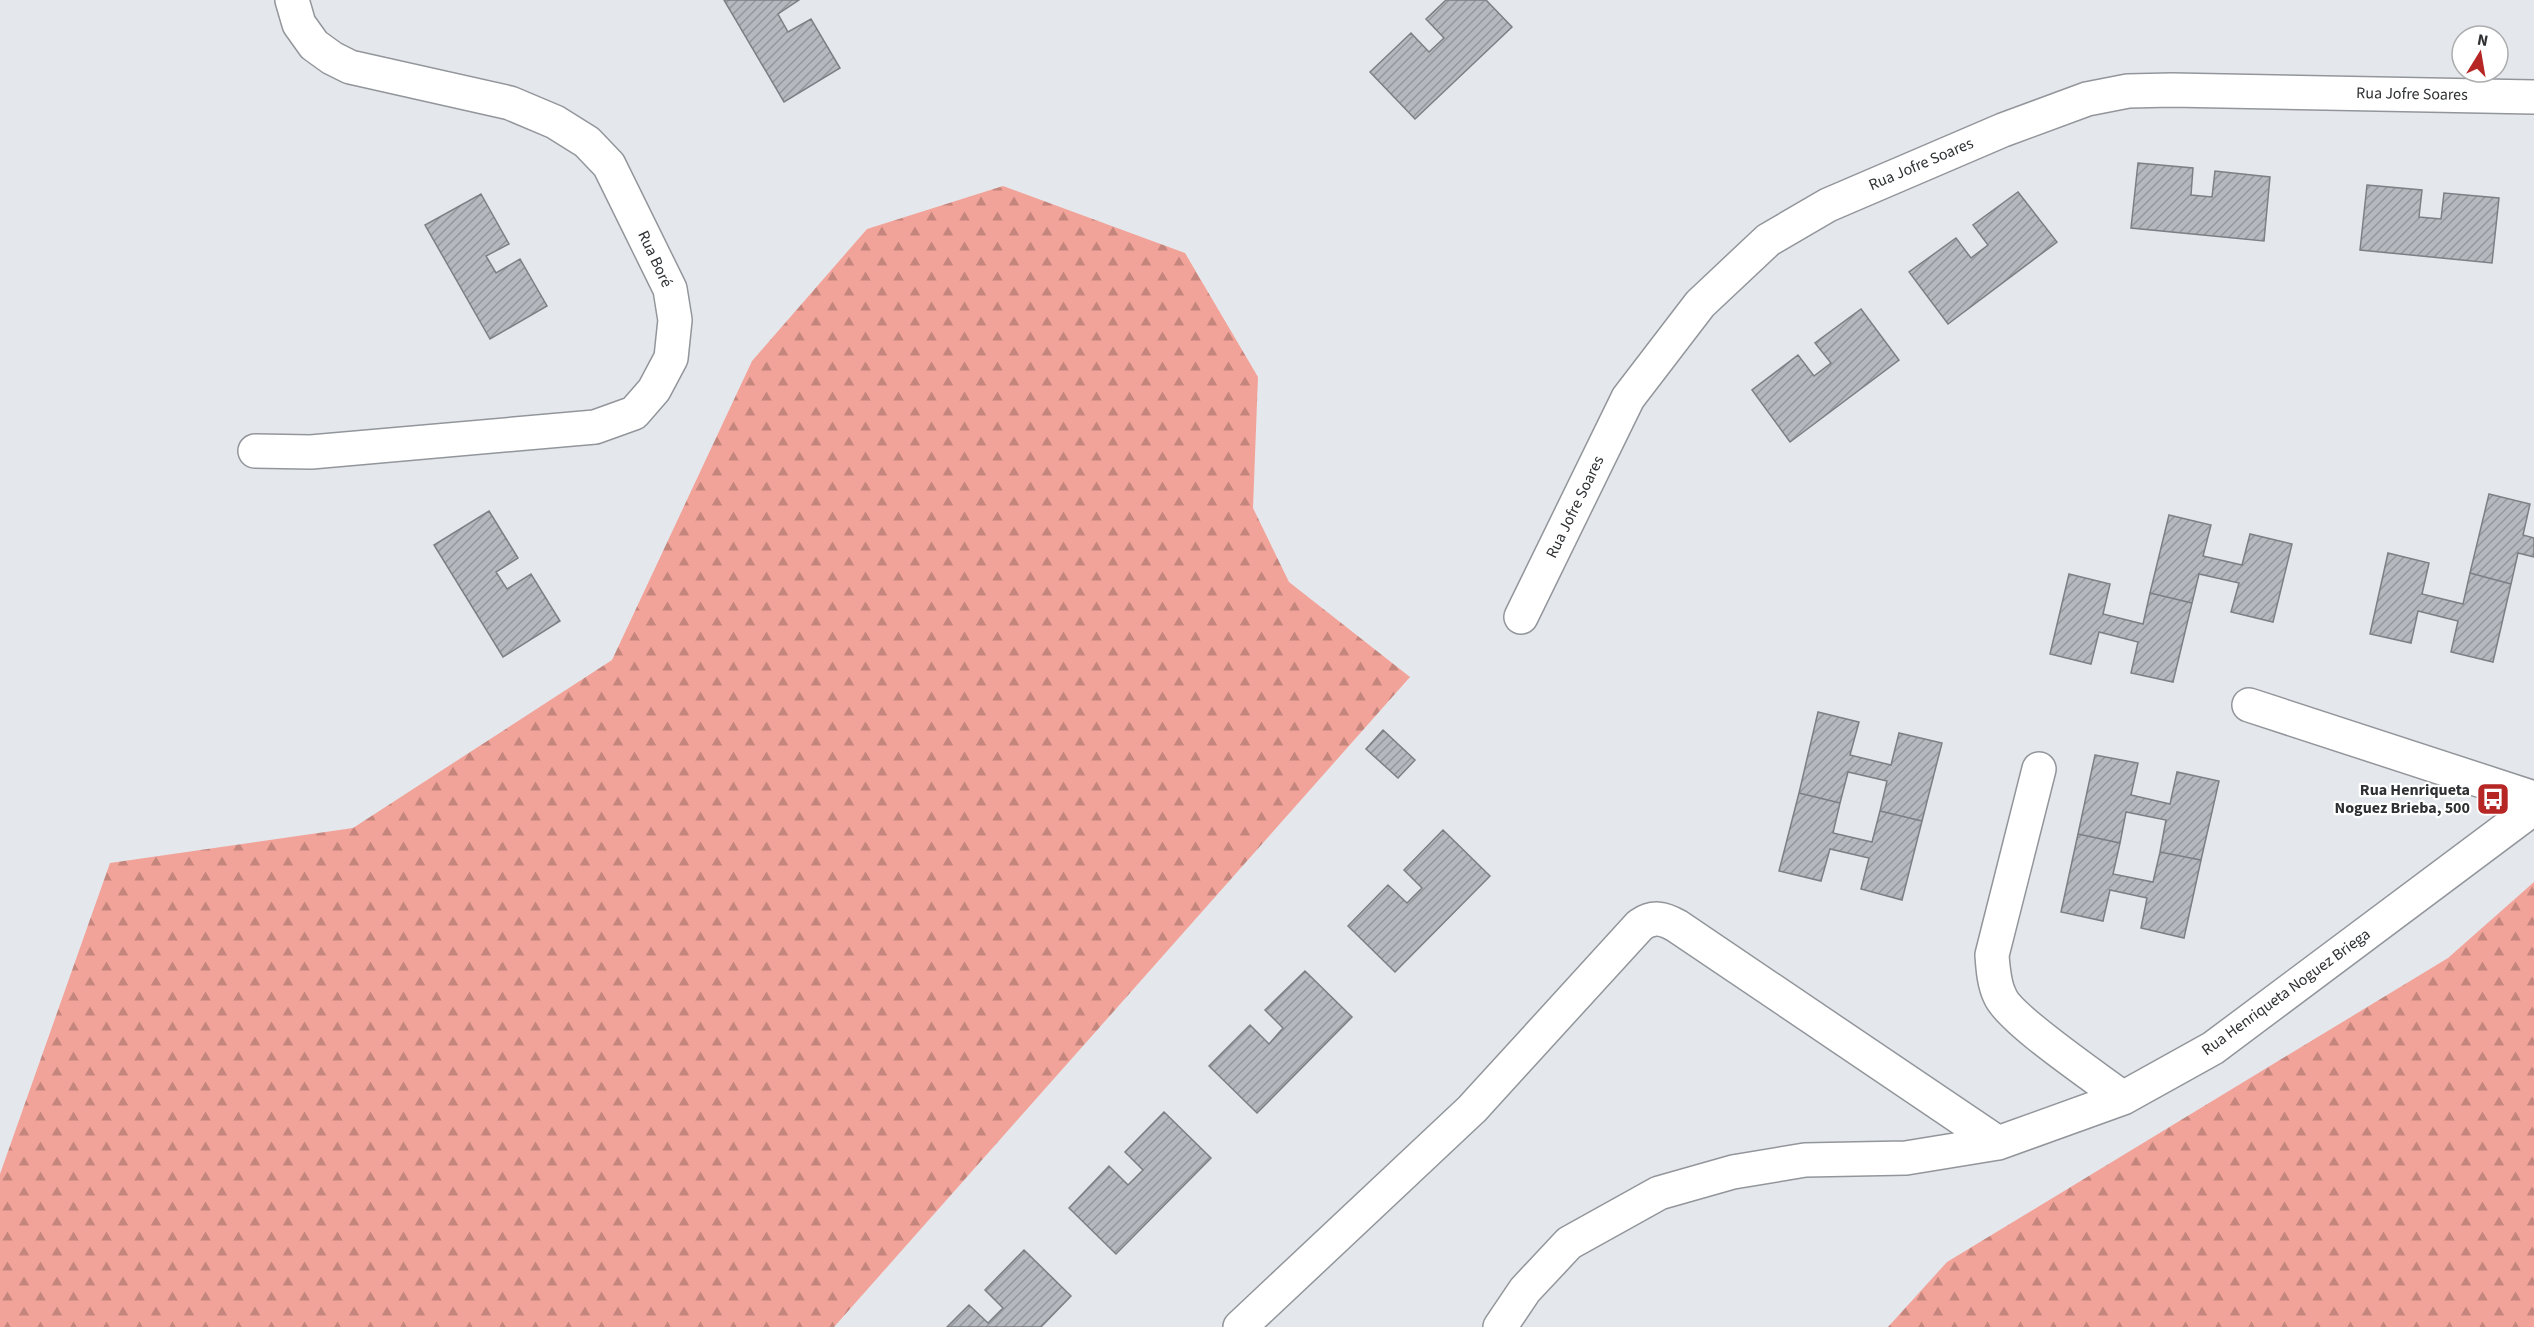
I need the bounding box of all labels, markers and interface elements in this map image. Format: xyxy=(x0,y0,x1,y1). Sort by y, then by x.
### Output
north arrow xyxy=(2450,24,2510,84)
text: N xyxy=(2475,28,2490,52)
street label: Rua Jofre Soares xyxy=(2356,82,2468,106)
street label: Rua Jofre Soares xyxy=(1865,132,1977,196)
street label: Rua Boré xyxy=(632,227,678,291)
street label: Rua Jofre Soares xyxy=(1541,452,1609,562)
place label: Rua Henriqueta Noguez Brieba, 500 xyxy=(2335,779,2470,819)
bus stop icon: Rua Henriqueta Noguez Brieba, 500 xyxy=(2475,781,2511,817)
street label: Rua Henriqueta Noguez Briega xyxy=(2197,923,2375,1061)

